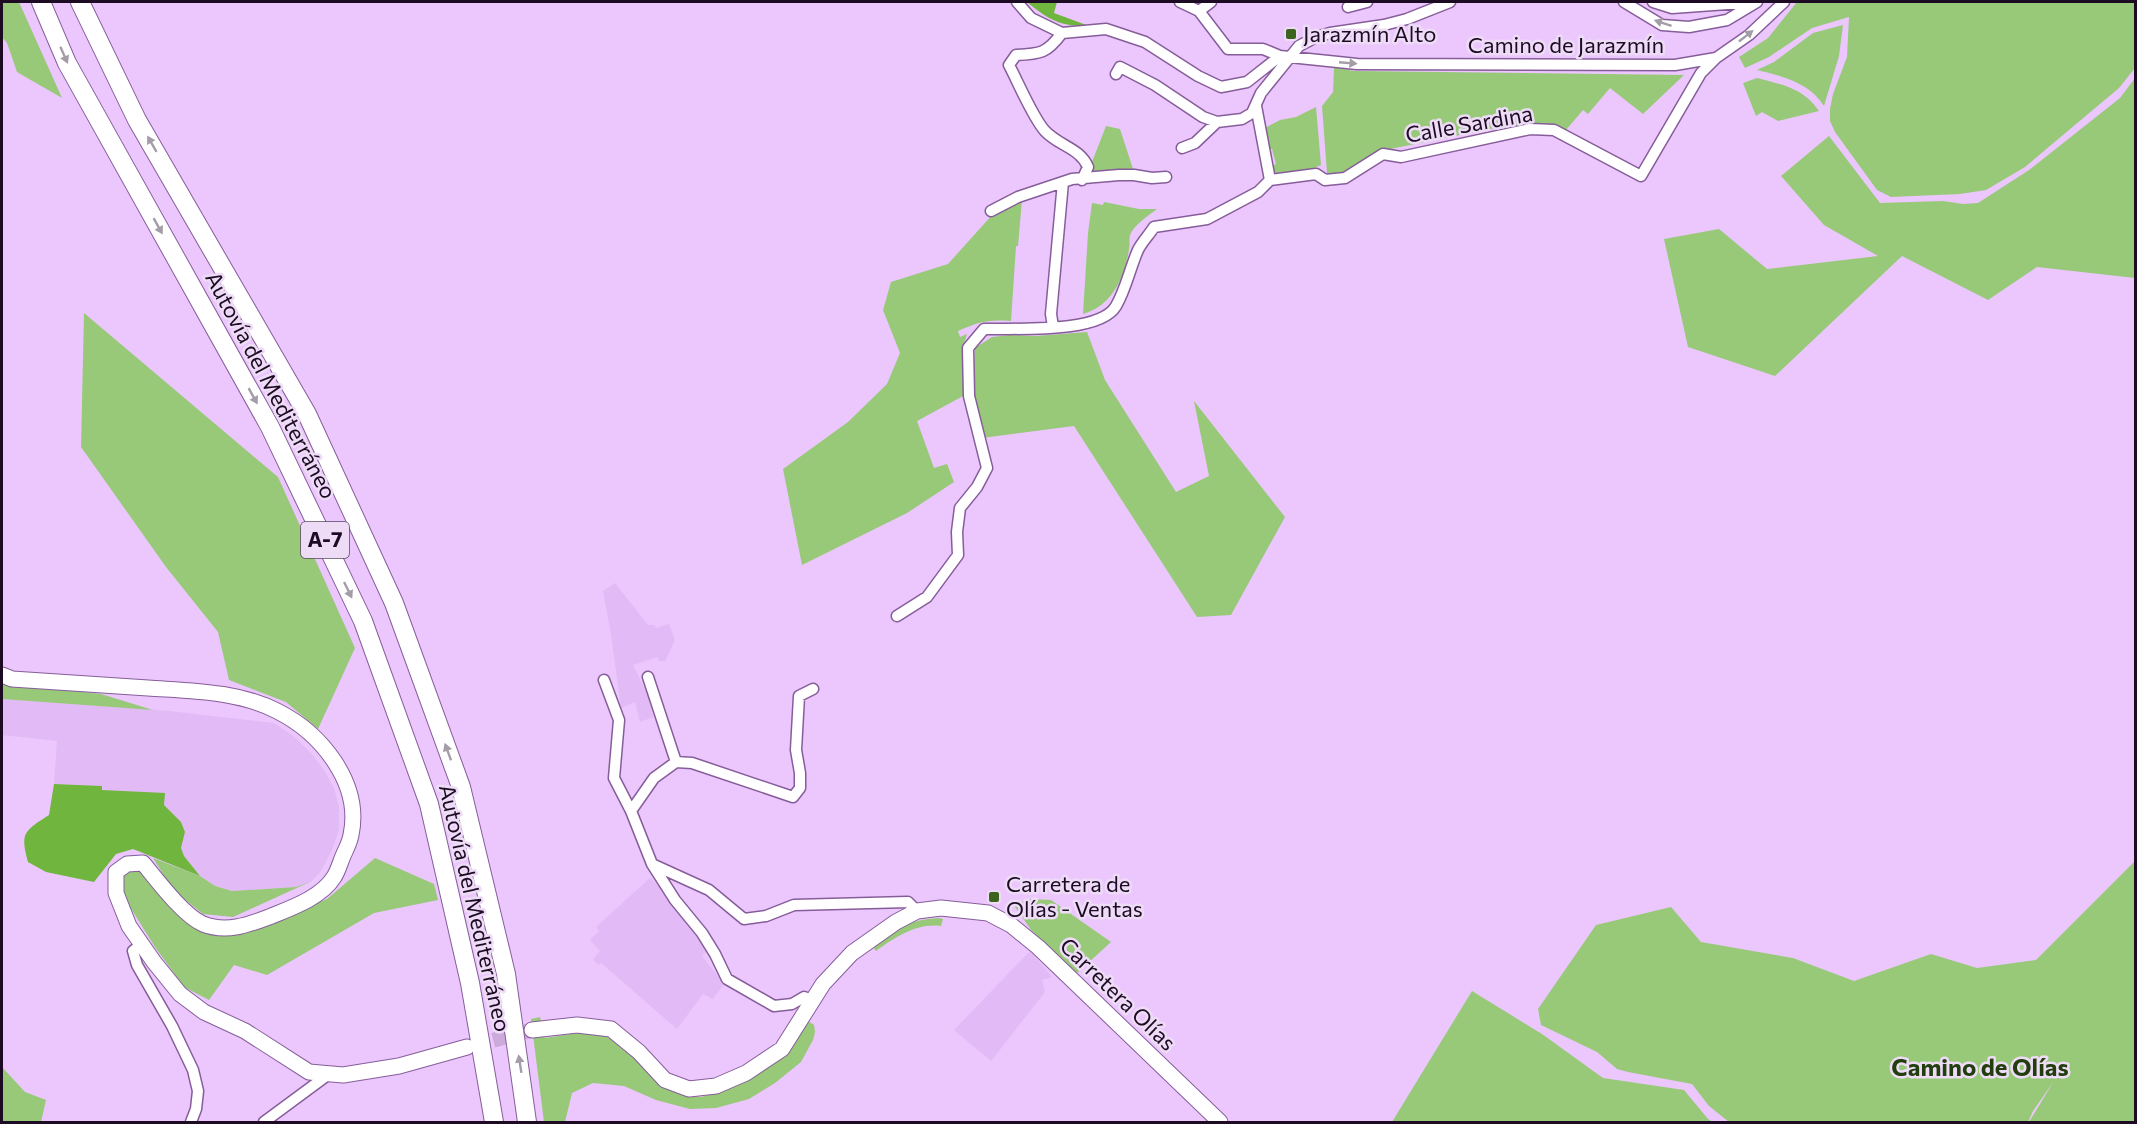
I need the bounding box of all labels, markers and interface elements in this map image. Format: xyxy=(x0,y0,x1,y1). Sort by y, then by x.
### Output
one-way arrow xyxy=(1654,17,1672,27)
place label: Jarazmín Alto xyxy=(1303,20,1436,47)
marker: Jarazmín Alto xyxy=(1284,27,1298,41)
one-way arrow xyxy=(1738,30,1754,43)
street label: Camino de Jarazmín xyxy=(1468,31,1664,58)
one-way arrow xyxy=(59,47,69,65)
one-way arrow xyxy=(1339,58,1358,68)
street label: Calle Sardina xyxy=(1403,99,1535,148)
one-way arrow xyxy=(147,135,157,152)
one-way arrow xyxy=(153,218,163,235)
street label: Autovía del Mediterráneo xyxy=(200,267,343,503)
one-way arrow xyxy=(248,388,258,405)
road number: A-7 xyxy=(301,522,349,558)
one-way arrow xyxy=(343,581,353,599)
one-way arrow xyxy=(443,743,452,761)
street label: Autovía del Mediterráneo xyxy=(434,782,517,1034)
place label: Carretera de Olías - Ventas xyxy=(1006,870,1143,922)
marker: Carretera de Olías - Ventas xyxy=(987,890,1001,904)
street label: Carretera Olías xyxy=(1055,932,1182,1056)
district label: Camino de Olías xyxy=(1891,1052,2069,1081)
one-way arrow xyxy=(515,1055,524,1074)

